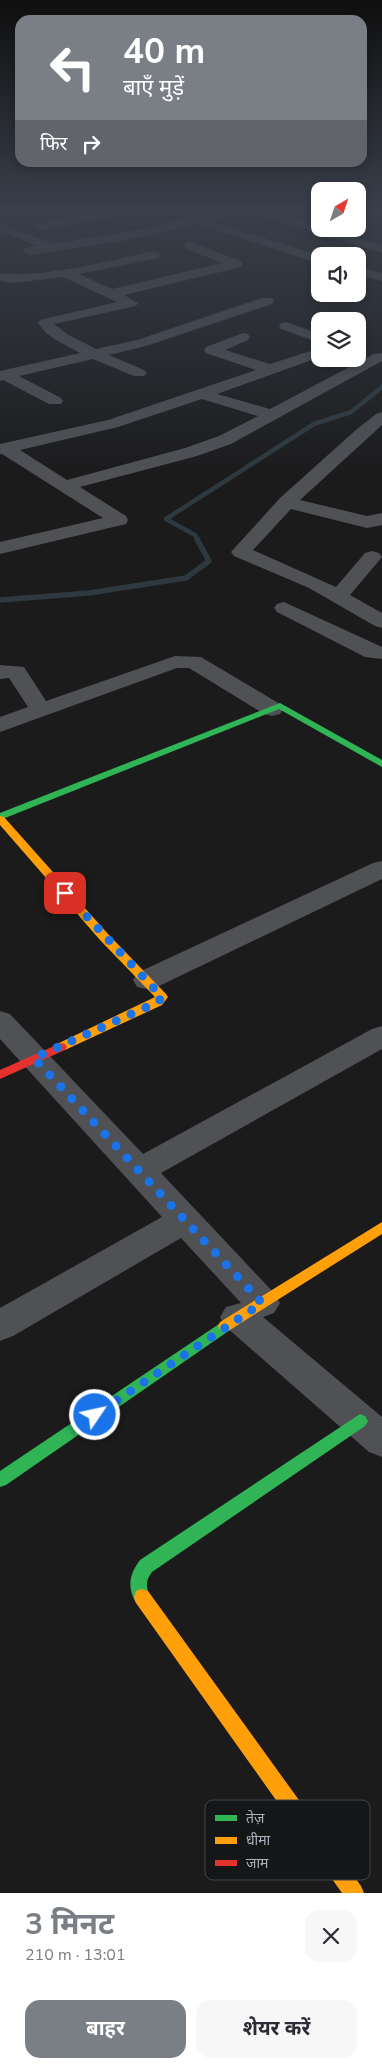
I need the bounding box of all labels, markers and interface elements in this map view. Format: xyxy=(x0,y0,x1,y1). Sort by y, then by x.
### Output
text: 40 m xyxy=(123,28,205,75)
icon: left xyxy=(40,35,105,100)
text: बाएँ मुड़ें xyxy=(123,73,184,103)
icon: right xyxy=(77,130,105,158)
text: फिर xyxy=(40,131,67,157)
north arrow xyxy=(311,182,366,238)
map controls xyxy=(311,182,366,367)
button: sound xyxy=(311,247,366,302)
button: layers xyxy=(311,312,366,367)
pin xyxy=(44,872,86,914)
icon: arrive xyxy=(51,879,79,907)
position arrow xyxy=(68,1388,120,1440)
legend xyxy=(205,1800,370,1880)
text: तेज़ xyxy=(246,1809,265,1828)
text: धीमा xyxy=(246,1831,271,1850)
text: जाम xyxy=(246,1854,269,1873)
text: 3 मिनट xyxy=(25,1904,114,1945)
button: close xyxy=(305,1910,357,1962)
text: 210 m · 13:01 xyxy=(25,1944,126,1966)
button: बाहर xyxy=(25,2000,186,2058)
button: शेयर करें xyxy=(196,2000,357,2058)

